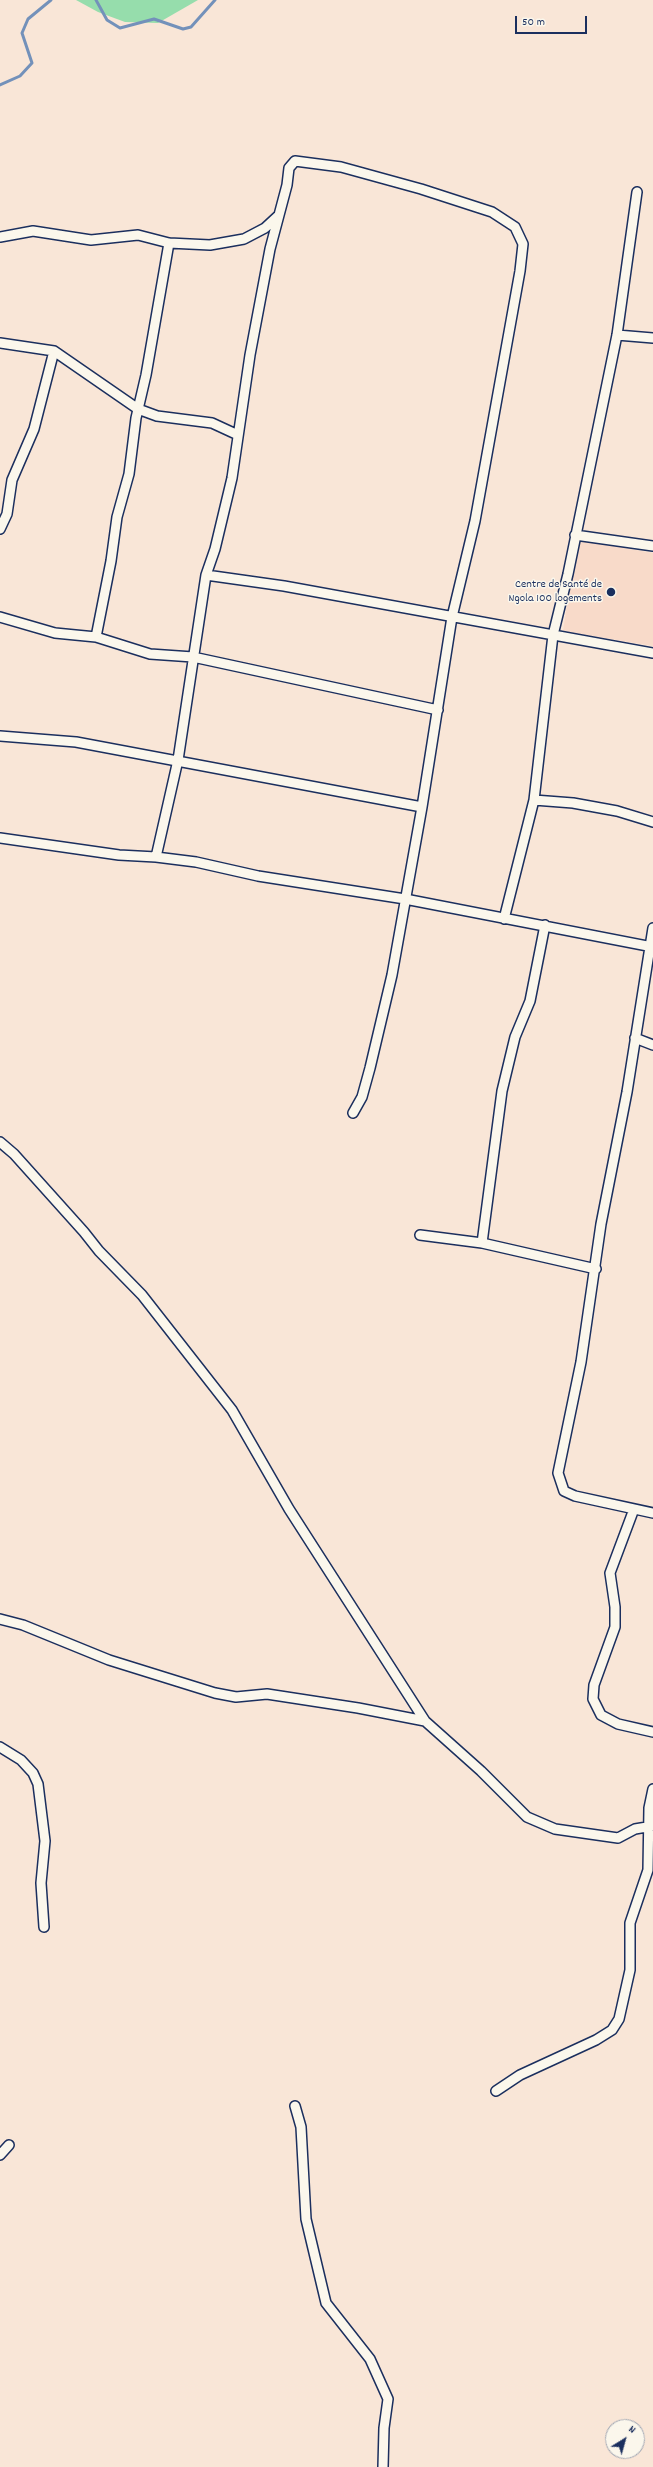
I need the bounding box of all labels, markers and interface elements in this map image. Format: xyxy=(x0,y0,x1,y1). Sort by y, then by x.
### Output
scale bar xyxy=(517,8,589,34)
text: 50 m xyxy=(522,14,545,31)
place label: Centre de Santé de Ngola 100 logements xyxy=(509,578,602,606)
marker: Centre de Santé de Ngola 100 logements xyxy=(605,586,617,598)
north arrow xyxy=(605,2419,645,2459)
text: N xyxy=(625,2422,639,2438)

